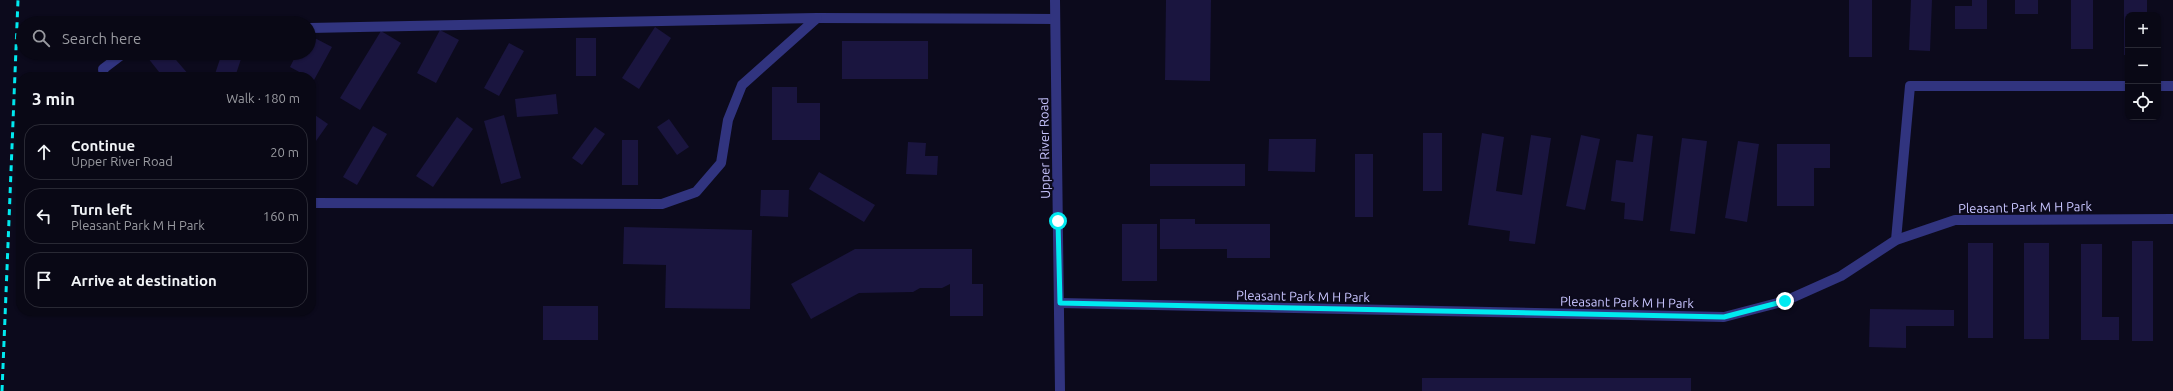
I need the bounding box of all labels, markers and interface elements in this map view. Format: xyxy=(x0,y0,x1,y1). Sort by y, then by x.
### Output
map controls xyxy=(2125,12,2161,120)
button: + xyxy=(2125,12,2161,48)
search box xyxy=(16,16,316,60)
icon: search xyxy=(30,27,52,49)
text: Search here xyxy=(62,30,141,47)
button: − xyxy=(2125,48,2161,84)
button: locate xyxy=(2125,84,2161,120)
text: 3 min xyxy=(32,89,75,108)
text: Walk · 180 m xyxy=(226,91,300,105)
street label: Upper River Road xyxy=(1036,97,1052,199)
text: Continue xyxy=(71,137,135,154)
icon: ahead xyxy=(33,141,55,163)
text: 20 m xyxy=(270,145,299,159)
text: Upper River Road xyxy=(71,154,173,168)
street label: Pleasant Park M H Park xyxy=(1958,199,2092,215)
text: Turn left xyxy=(71,201,132,218)
icon: left xyxy=(33,205,55,227)
text: 160 m xyxy=(263,209,299,223)
route start xyxy=(1049,212,1067,230)
text: Pleasant Park M H Park xyxy=(71,218,205,232)
icon: arrive xyxy=(33,269,55,291)
text: Arrive at destination xyxy=(71,272,217,289)
street label: Pleasant Park M H Park xyxy=(1236,288,1370,304)
route end xyxy=(1776,292,1794,310)
street label: Pleasant Park M H Park xyxy=(1560,294,1694,310)

